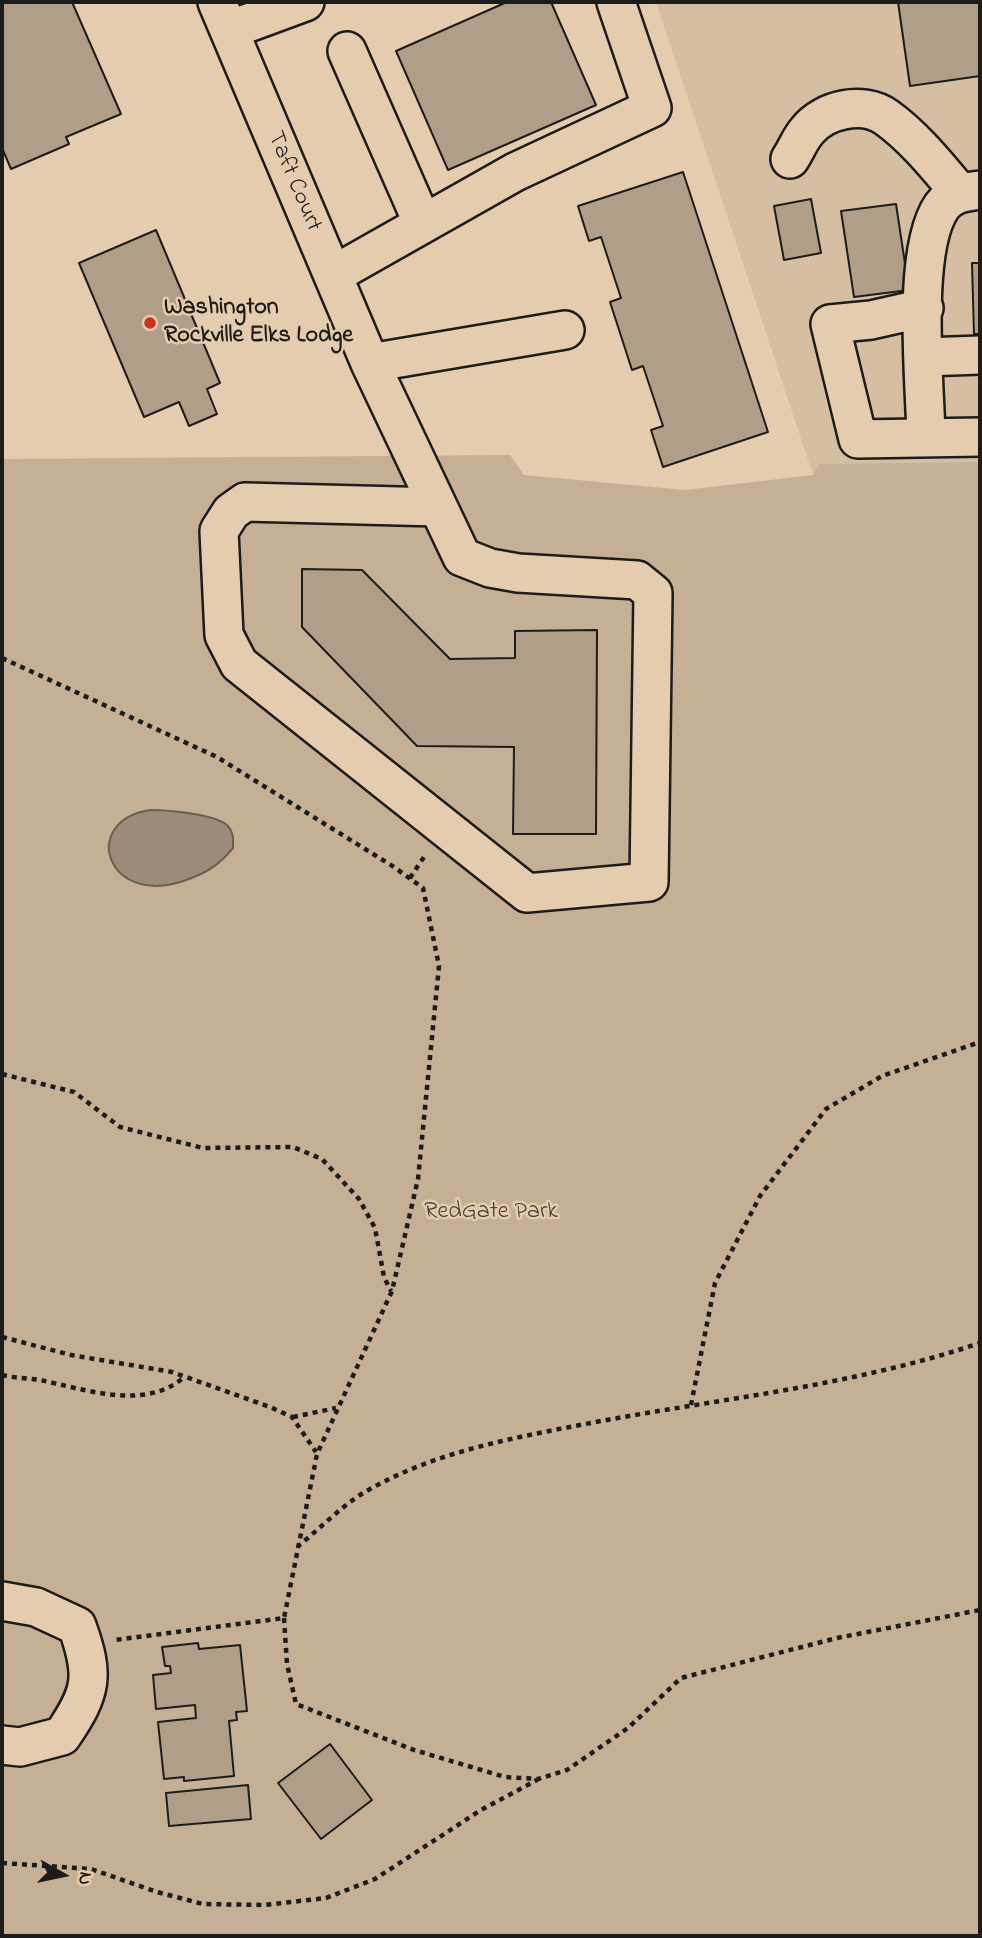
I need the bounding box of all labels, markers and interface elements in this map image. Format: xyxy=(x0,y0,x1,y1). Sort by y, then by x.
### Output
street label: Taft Court xyxy=(259,128,327,236)
place label: Washington Rockville Elks Lodge xyxy=(164,295,353,351)
marker: Washington Rockville Elks Lodge xyxy=(142,315,158,331)
park label: RedGate Park xyxy=(424,1199,558,1227)
north arrow xyxy=(28,1840,98,1910)
text: N xyxy=(70,1870,99,1887)

